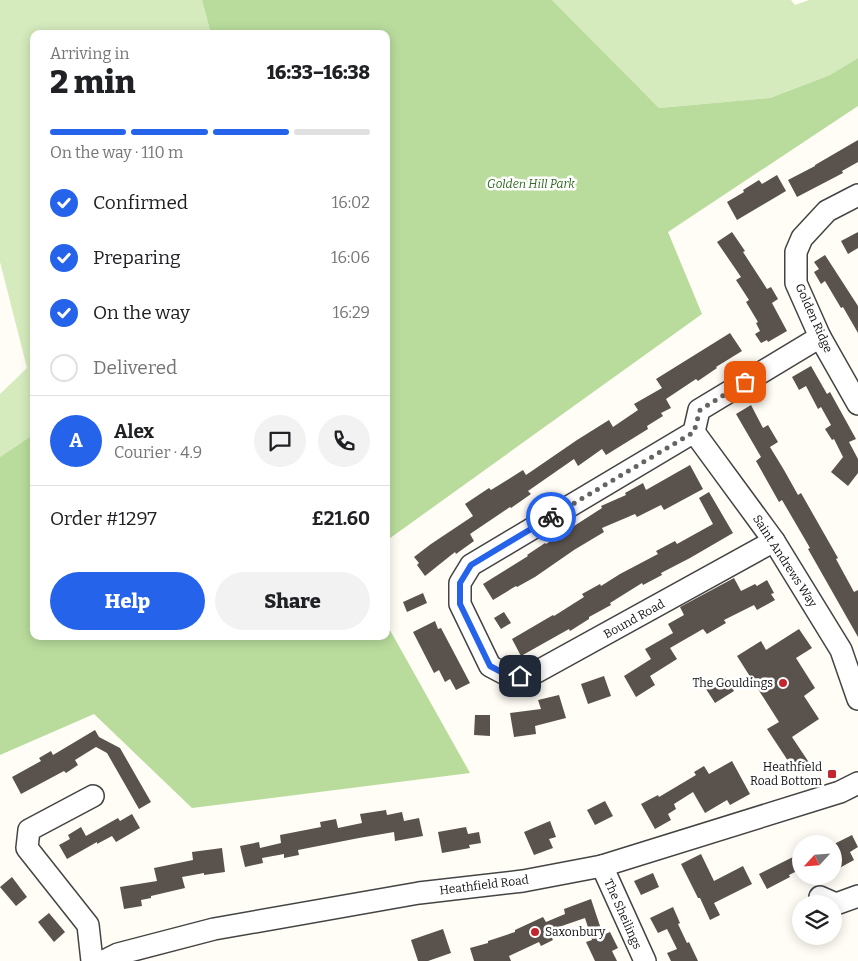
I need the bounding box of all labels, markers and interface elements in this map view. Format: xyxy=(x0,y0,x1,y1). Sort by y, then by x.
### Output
text: Arriving in xyxy=(50,44,129,63)
text: 16:33–16:38 xyxy=(267,61,370,84)
text: 2 min xyxy=(50,63,136,101)
text: On the way · 110 m xyxy=(50,143,183,162)
park label: Golden Hill Park xyxy=(487,177,575,191)
icon: check xyxy=(50,189,78,217)
text: Confirmed xyxy=(93,191,188,214)
text: 16:02 xyxy=(332,193,370,212)
icon: check xyxy=(50,244,78,272)
text: Preparing xyxy=(93,246,181,269)
text: 16:06 xyxy=(331,248,370,267)
street label: Golden Ridge xyxy=(792,281,836,355)
icon: check xyxy=(50,299,78,327)
text: On the way xyxy=(93,301,190,324)
text: 16:29 xyxy=(333,303,370,322)
text: Delivered xyxy=(93,356,177,379)
pin xyxy=(724,361,766,403)
icon: bag xyxy=(731,368,759,396)
button: chat xyxy=(254,415,306,467)
button: phone xyxy=(318,415,370,467)
text: Alex xyxy=(114,420,154,443)
text: A xyxy=(69,429,83,452)
text: Courier · 4.9 xyxy=(114,443,202,462)
courier xyxy=(526,492,576,542)
icon: bike xyxy=(537,503,565,531)
text: Order #1297 xyxy=(50,507,157,530)
text: £21.60 xyxy=(311,507,370,530)
street label: Saint Andrews Way xyxy=(750,512,820,610)
button: Help xyxy=(50,572,205,630)
button: Share xyxy=(215,572,370,630)
street label: Bound Road xyxy=(601,597,667,641)
pin xyxy=(499,655,541,697)
icon: home xyxy=(506,662,534,690)
place label: The Gouldings xyxy=(692,676,773,690)
marker: The Gouldings xyxy=(777,677,789,689)
place label: Heathfield Road Bottom xyxy=(750,760,823,788)
marker: Heathfield Road Bottom xyxy=(826,768,838,780)
north arrow xyxy=(792,835,842,885)
map controls xyxy=(792,835,842,945)
street label: Heathfield Road xyxy=(439,873,529,897)
street label: The Sheilings xyxy=(601,877,645,951)
button: layers xyxy=(792,895,842,945)
place label: Saxonbury xyxy=(545,925,606,939)
marker: Saxonbury xyxy=(529,926,541,938)

